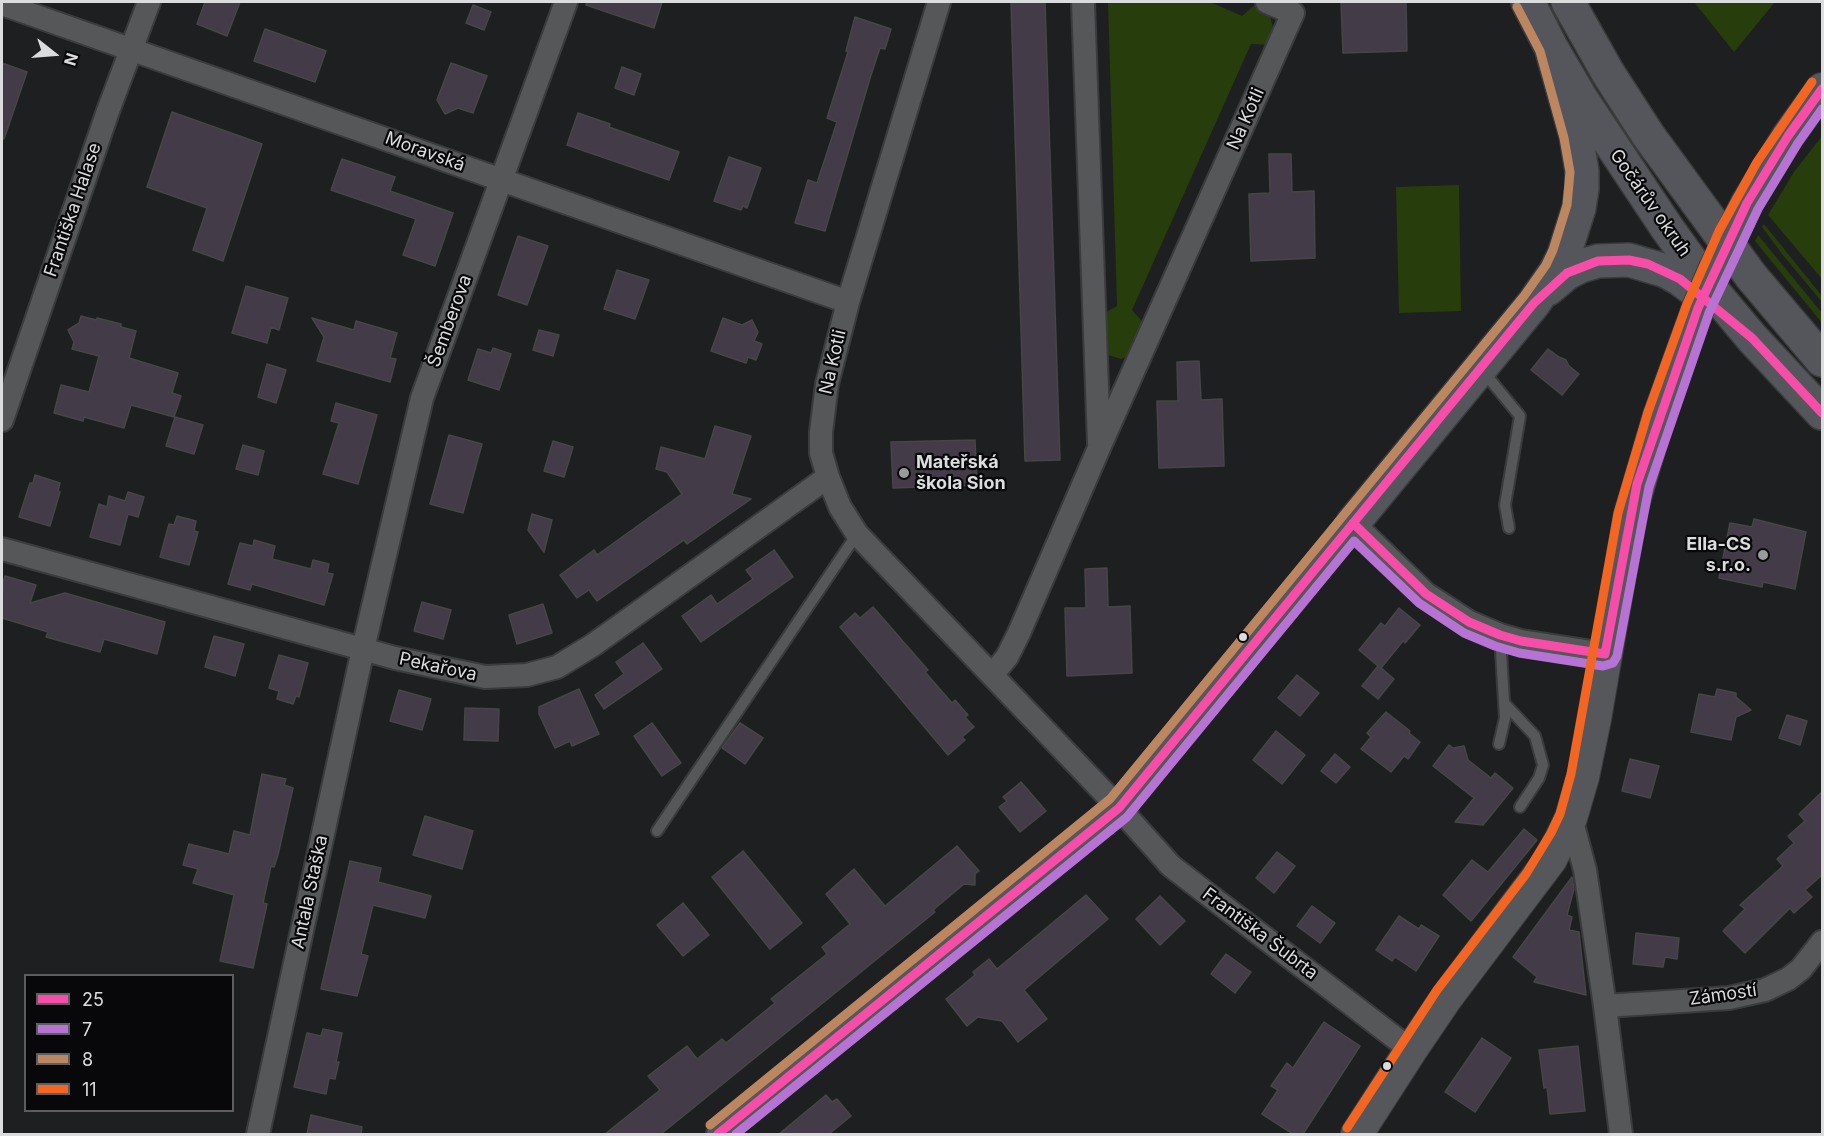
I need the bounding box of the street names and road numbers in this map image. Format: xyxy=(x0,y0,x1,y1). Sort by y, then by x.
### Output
street label: Na Kotli xyxy=(1223,85,1269,153)
street label: Moravská xyxy=(382,128,468,176)
street label: Františka Halase xyxy=(40,140,106,280)
street label: Gočárův okruh xyxy=(1605,145,1695,261)
street label: Šemberova xyxy=(423,272,477,370)
street label: Na Kotli xyxy=(815,328,851,396)
street label: Pekařova xyxy=(397,648,479,686)
street label: Antala Staška xyxy=(287,833,333,951)
street label: Františka Šubrta xyxy=(1198,884,1322,984)
street label: Zámostí xyxy=(1688,980,1758,1010)

